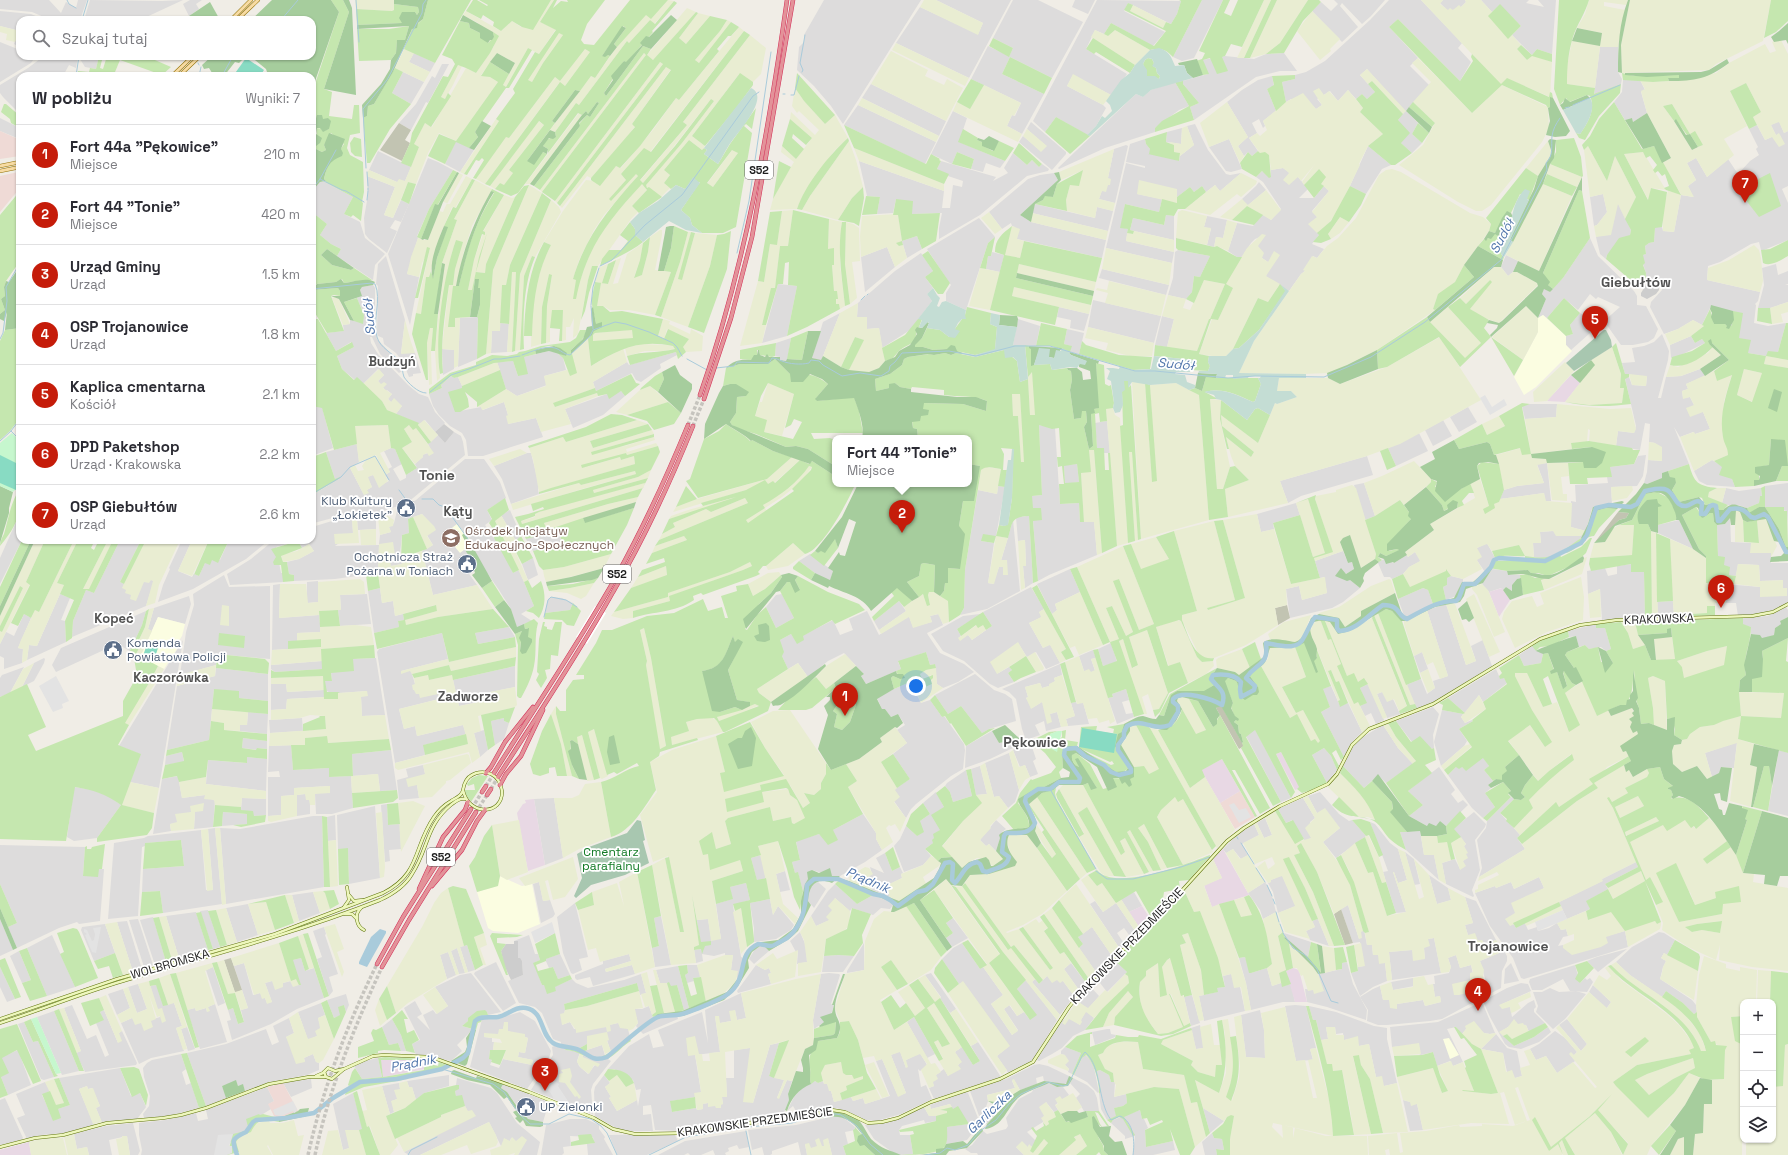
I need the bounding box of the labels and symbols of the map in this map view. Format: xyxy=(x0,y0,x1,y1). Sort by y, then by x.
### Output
road number: S52 xyxy=(745,161,773,179)
pin: 7 xyxy=(1732,170,1758,203)
water label: Sudół xyxy=(1486,215,1519,256)
district label: Giebułtów xyxy=(1601,273,1671,291)
water label: Sudół xyxy=(359,297,379,336)
pin: 5 xyxy=(1582,306,1608,339)
district label: Budzyń xyxy=(368,353,416,370)
water label: Sudół xyxy=(1157,354,1196,374)
district label: Tonie xyxy=(419,466,455,484)
place label: Klub Kultury „Łokietek” xyxy=(321,493,392,523)
public building icon: Klub Kultury „Łokietek” xyxy=(395,497,417,519)
pin: 2 xyxy=(889,500,915,533)
district label: Kąty xyxy=(443,503,473,520)
place label: Ośrodek Inicjatyw Edukacyjno-Społecznych xyxy=(465,523,614,553)
school or university icon: Ośrodek Inicjatyw Edukacyjno-Społecznych xyxy=(440,527,462,549)
place label: Ochotnicza Straż Pożarna w Toniach xyxy=(347,549,453,579)
public building icon: Ochotnicza Straż Pożarna w Toniach xyxy=(456,553,478,575)
road number: S52 xyxy=(603,565,631,583)
pin: 6 xyxy=(1708,575,1734,608)
district label: Kopeć xyxy=(94,610,134,627)
street label: KRAKOWSKA xyxy=(1624,610,1695,628)
place label: Komenda Powiatowa Policji xyxy=(127,635,226,665)
public building icon: Komenda Powiatowa Policji xyxy=(102,639,124,661)
district label: Kaczorówka xyxy=(133,669,209,686)
your location xyxy=(906,676,926,696)
pin: 1 xyxy=(832,683,858,716)
district label: Zadworze xyxy=(438,688,498,705)
district label: Pękowice xyxy=(1003,733,1067,751)
park label: Cmentarz parafialny xyxy=(582,844,640,874)
road number: S52 xyxy=(427,848,455,866)
water label: Prądnik xyxy=(843,863,894,898)
street label: KRAKOWSKIE PRZEDMIEŚCIE xyxy=(1067,884,1187,1008)
district label: Trojanowice xyxy=(1467,937,1549,955)
street label: WOLBROMSKA xyxy=(129,945,212,983)
pin: 4 xyxy=(1465,978,1491,1011)
water label: Prądnik xyxy=(389,1050,439,1076)
pin: 3 xyxy=(532,1058,558,1091)
water label: Garliczka xyxy=(963,1086,1015,1138)
public building icon: UP Zielonki xyxy=(515,1096,537,1118)
place label: UP Zielonki xyxy=(540,1099,602,1115)
street label: KRAKOWSKIE PRZEDMIEŚCIE xyxy=(676,1103,834,1141)

